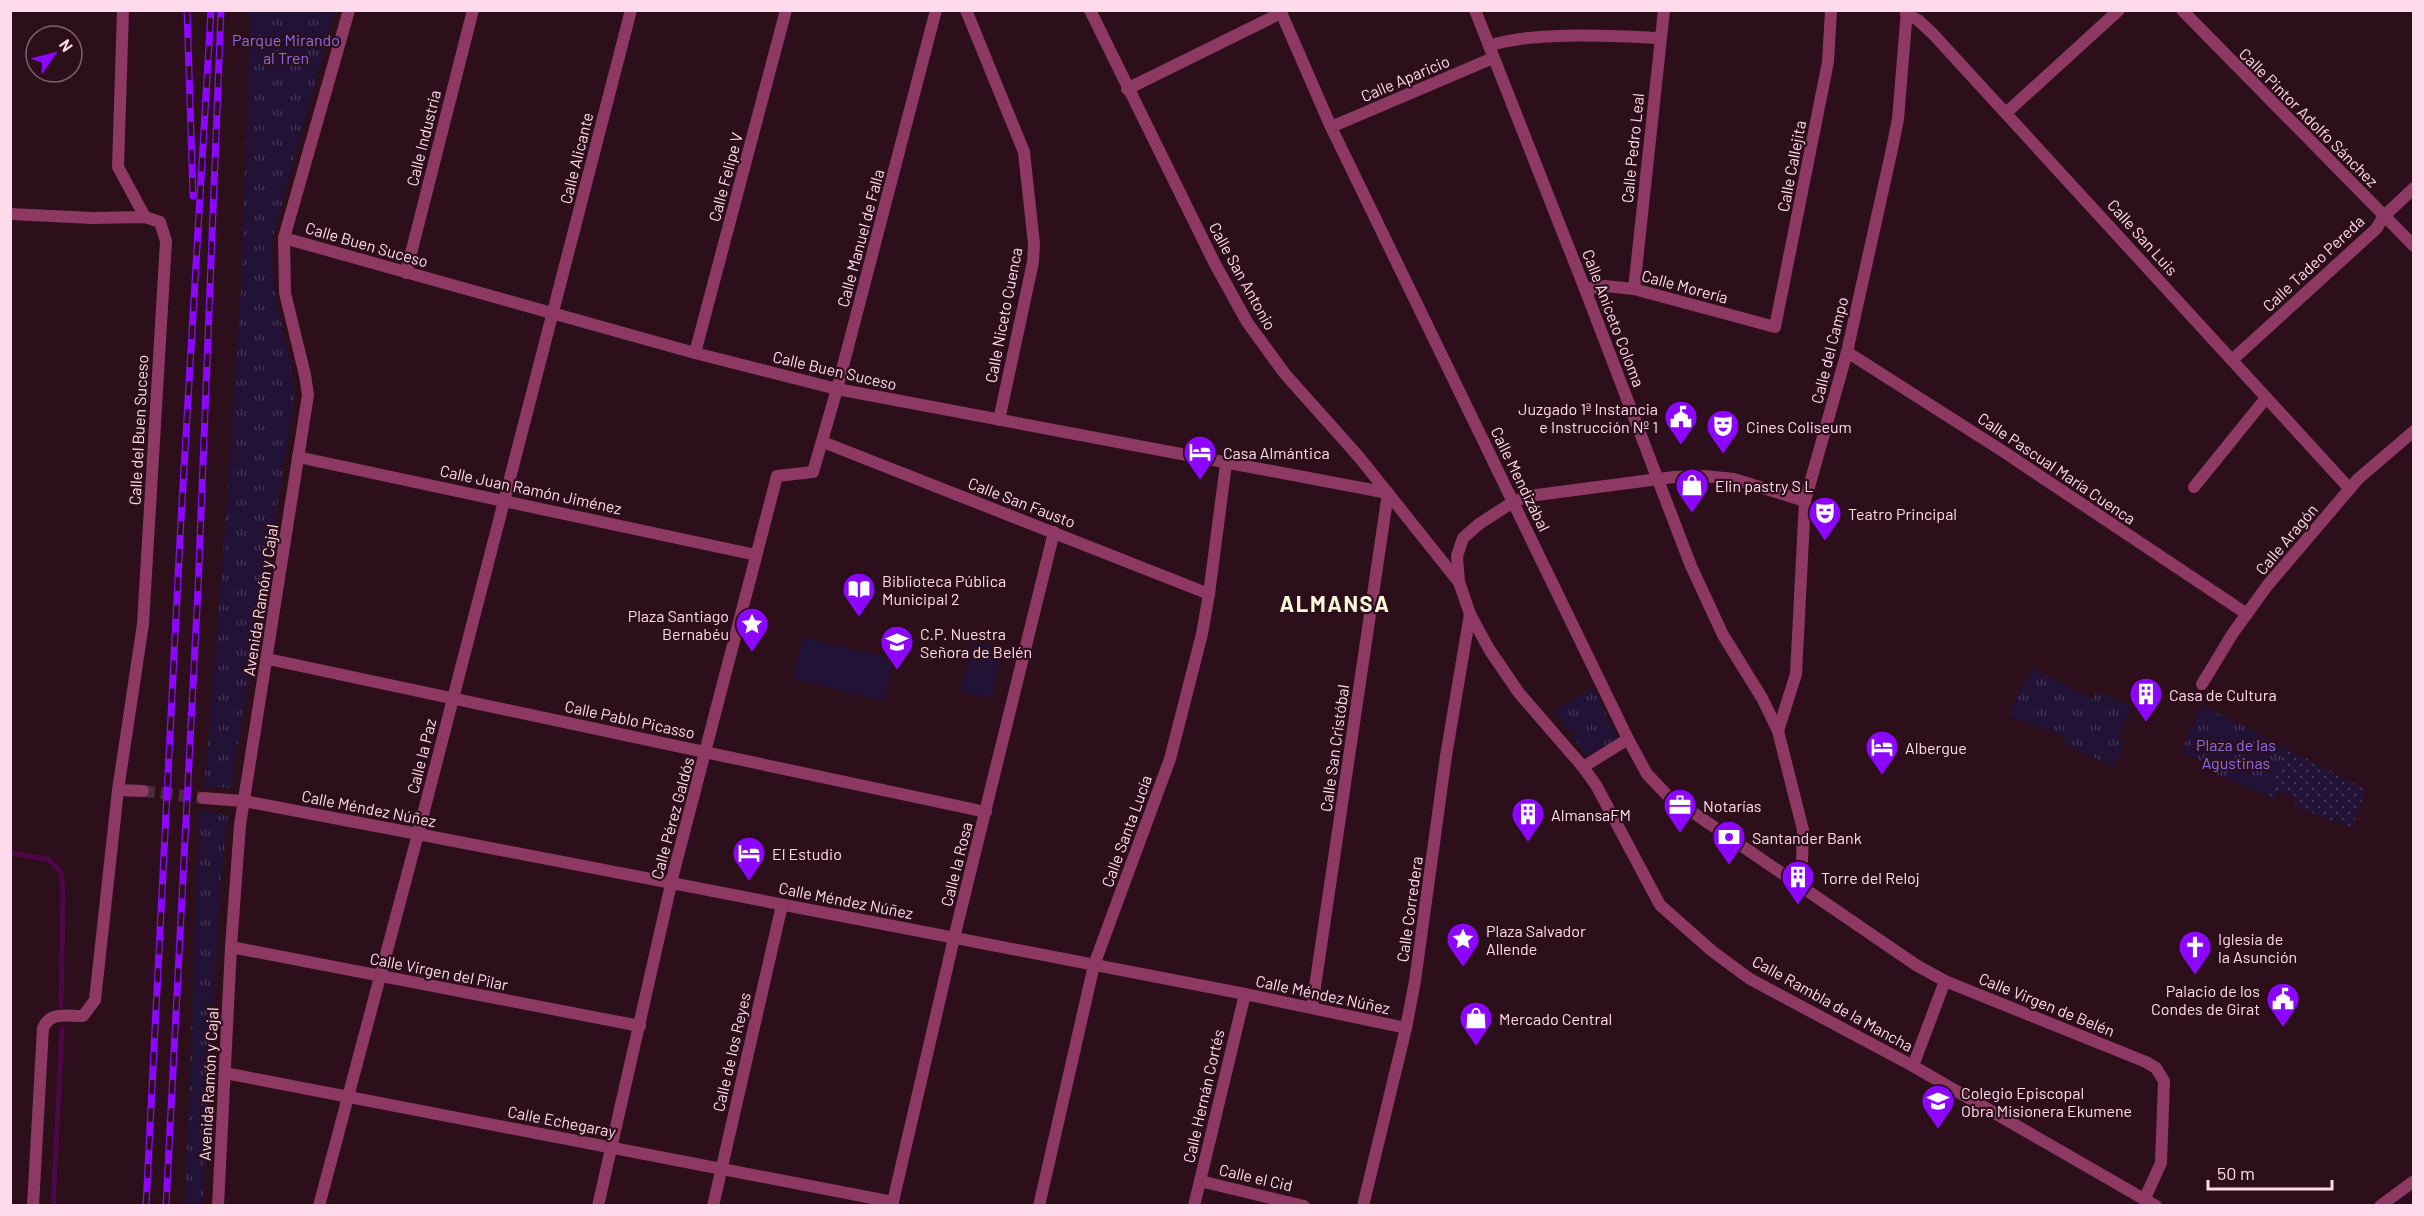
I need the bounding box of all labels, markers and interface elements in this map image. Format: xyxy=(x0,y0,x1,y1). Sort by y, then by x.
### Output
north arrow xyxy=(24,24,84,84)
park label: Parque Mirando al Tren xyxy=(232,30,340,67)
text: N xyxy=(56,35,78,55)
street label: Calle Pintor Adolfo Sánchez xyxy=(2236,44,2382,190)
street label: Calle Aparicio xyxy=(1358,51,1452,105)
street label: Calle Industria xyxy=(402,88,444,188)
street label: Calle Pedro Leal xyxy=(1617,92,1647,204)
street label: Calle Alicante xyxy=(555,110,597,206)
street label: Calle Callejita xyxy=(1773,119,1809,213)
street label: Calle Felipe V xyxy=(704,130,746,224)
street label: Calle Manuel de Falla xyxy=(832,167,888,309)
street label: Calle San Luis xyxy=(2104,195,2182,279)
street label: Calle Tadeo Pereda xyxy=(2258,211,2368,315)
street label: Calle Buen Suceso xyxy=(304,217,430,271)
street label: Calle San Antonio xyxy=(1206,219,1280,333)
street label: Calle Niceto Cuenca xyxy=(981,246,1025,384)
street label: Calle Aniceto Coloma xyxy=(1579,247,1649,389)
street label: Calle Morería xyxy=(1640,265,1730,307)
street label: Calle del Campo xyxy=(1807,295,1851,405)
street label: Calle Buen Suceso xyxy=(771,347,899,393)
street label: Calle del Buen Suceso xyxy=(125,354,151,506)
place label: Juzgado 1ª Instancia e Instrucción Nº 1 xyxy=(1518,399,1658,436)
public building icon: Juzgado 1ª Instancia e Instrucción Nº 1 xyxy=(1663,399,1699,446)
theatre icon: Cines Coliseum xyxy=(1705,408,1741,455)
street label: Calle Pascual María Cuenca xyxy=(1975,408,2139,528)
place label: Cines Coliseum xyxy=(1746,417,1852,436)
street label: Calle Mendizábal xyxy=(1487,424,1555,534)
hotel icon: Casa Almántica xyxy=(1182,434,1218,481)
place label: Casa Almántica xyxy=(1223,443,1330,462)
street label: Calle Juan Ramón Jiménez xyxy=(438,460,624,518)
shop icon: Elin pastry S L xyxy=(1674,467,1710,514)
street label: Calle San Fausto xyxy=(966,473,1078,531)
place label: Elin pastry S L xyxy=(1715,476,1813,495)
theatre icon: Teatro Principal xyxy=(1807,495,1843,542)
street label: Calle Aragón xyxy=(2251,500,2321,578)
place label: Teatro Principal xyxy=(1848,504,1957,523)
street label: Avenida Ramón y Cajal xyxy=(239,523,281,677)
library icon: Biblioteca Pública Municipal 2 xyxy=(841,571,877,618)
place label: Biblioteca Pública Municipal 2 xyxy=(882,571,1006,608)
district label: ALMANSA xyxy=(1280,590,1390,616)
place label: Plaza Santiago Bernabéu xyxy=(628,606,729,643)
place icon: Plaza Santiago Bernabéu xyxy=(734,606,770,653)
school or university icon: C.P. Nuestra Señora de Belén xyxy=(879,624,915,671)
place label: C.P. Nuestra Señora de Belén xyxy=(920,624,1032,661)
building icon: Casa de Cultura xyxy=(2128,676,2164,723)
street label: Calle San Cristóbal xyxy=(1316,683,1352,813)
place label: Casa de Cultura xyxy=(2169,685,2277,704)
street label: Calle Pablo Picasso xyxy=(563,696,697,742)
street label: Calle la Paz xyxy=(403,717,439,795)
hotel icon: Albergue xyxy=(1864,729,1900,776)
park label: Plaza de las Agustinas xyxy=(2196,735,2276,772)
place label: Albergue xyxy=(1905,738,1967,757)
street label: Calle Pérez Galdós xyxy=(647,755,697,881)
street label: Calle Santa Lucía xyxy=(1097,772,1155,890)
street label: Calle Méndez Núñez xyxy=(300,786,438,830)
office icon: Notarías xyxy=(1662,787,1698,834)
building icon: AlmansaFM xyxy=(1510,796,1546,843)
place label: Notarías xyxy=(1703,796,1762,815)
place label: AlmansaFM xyxy=(1551,805,1631,824)
bank icon: Santander Bank xyxy=(1711,819,1747,866)
street label: Calle la Rosa xyxy=(936,820,976,908)
place label: Santander Bank xyxy=(1752,828,1862,847)
hotel icon: El Estudio xyxy=(731,835,767,882)
place label: El Estudio xyxy=(772,844,842,863)
street label: Calle Corredera xyxy=(1392,855,1426,963)
building icon: Torre del Reloj xyxy=(1780,859,1816,906)
place label: Torre del Reloj xyxy=(1821,868,1920,887)
street label: Calle Méndez Núñez xyxy=(777,878,915,922)
place icon: Plaza Salvador Allende xyxy=(1445,921,1481,968)
place label: Plaza Salvador Allende xyxy=(1486,921,1586,958)
church icon: Iglesia de la Asunción xyxy=(2177,929,2213,976)
place label: Iglesia de la Asunción xyxy=(2218,929,2297,966)
street label: Calle Virgen del Pilar xyxy=(368,948,510,994)
street label: Calle Rambla de la Mancha xyxy=(1749,951,1917,1055)
street label: Calle Virgen de Belén xyxy=(1976,968,2118,1040)
street label: Calle Méndez Núñez xyxy=(1254,971,1392,1017)
place label: Palacio de los Condes de Girat xyxy=(2151,981,2260,1018)
public building icon: Palacio de los Condes de Girat xyxy=(2265,981,2301,1028)
street label: Calle de los Reyes xyxy=(708,990,754,1114)
shop icon: Mercado Central xyxy=(1458,1000,1494,1047)
street label: Avenida Ramón y Cajal xyxy=(194,1007,222,1161)
place label: Mercado Central xyxy=(1499,1009,1612,1028)
street label: Calle Hernán Cortés xyxy=(1178,1027,1228,1165)
school or university icon: Colegio Episcopal Obra Misionera Ekumene xyxy=(1920,1083,1956,1130)
place label: Colegio Episcopal Obra Misionera Ekumene xyxy=(1961,1083,2132,1120)
street label: Calle Echegaray xyxy=(506,1101,618,1141)
scale bar xyxy=(2208,1153,2332,1191)
street label: Calle el Cid xyxy=(1217,1159,1295,1195)
text: 50 m xyxy=(2217,1162,2255,1184)

